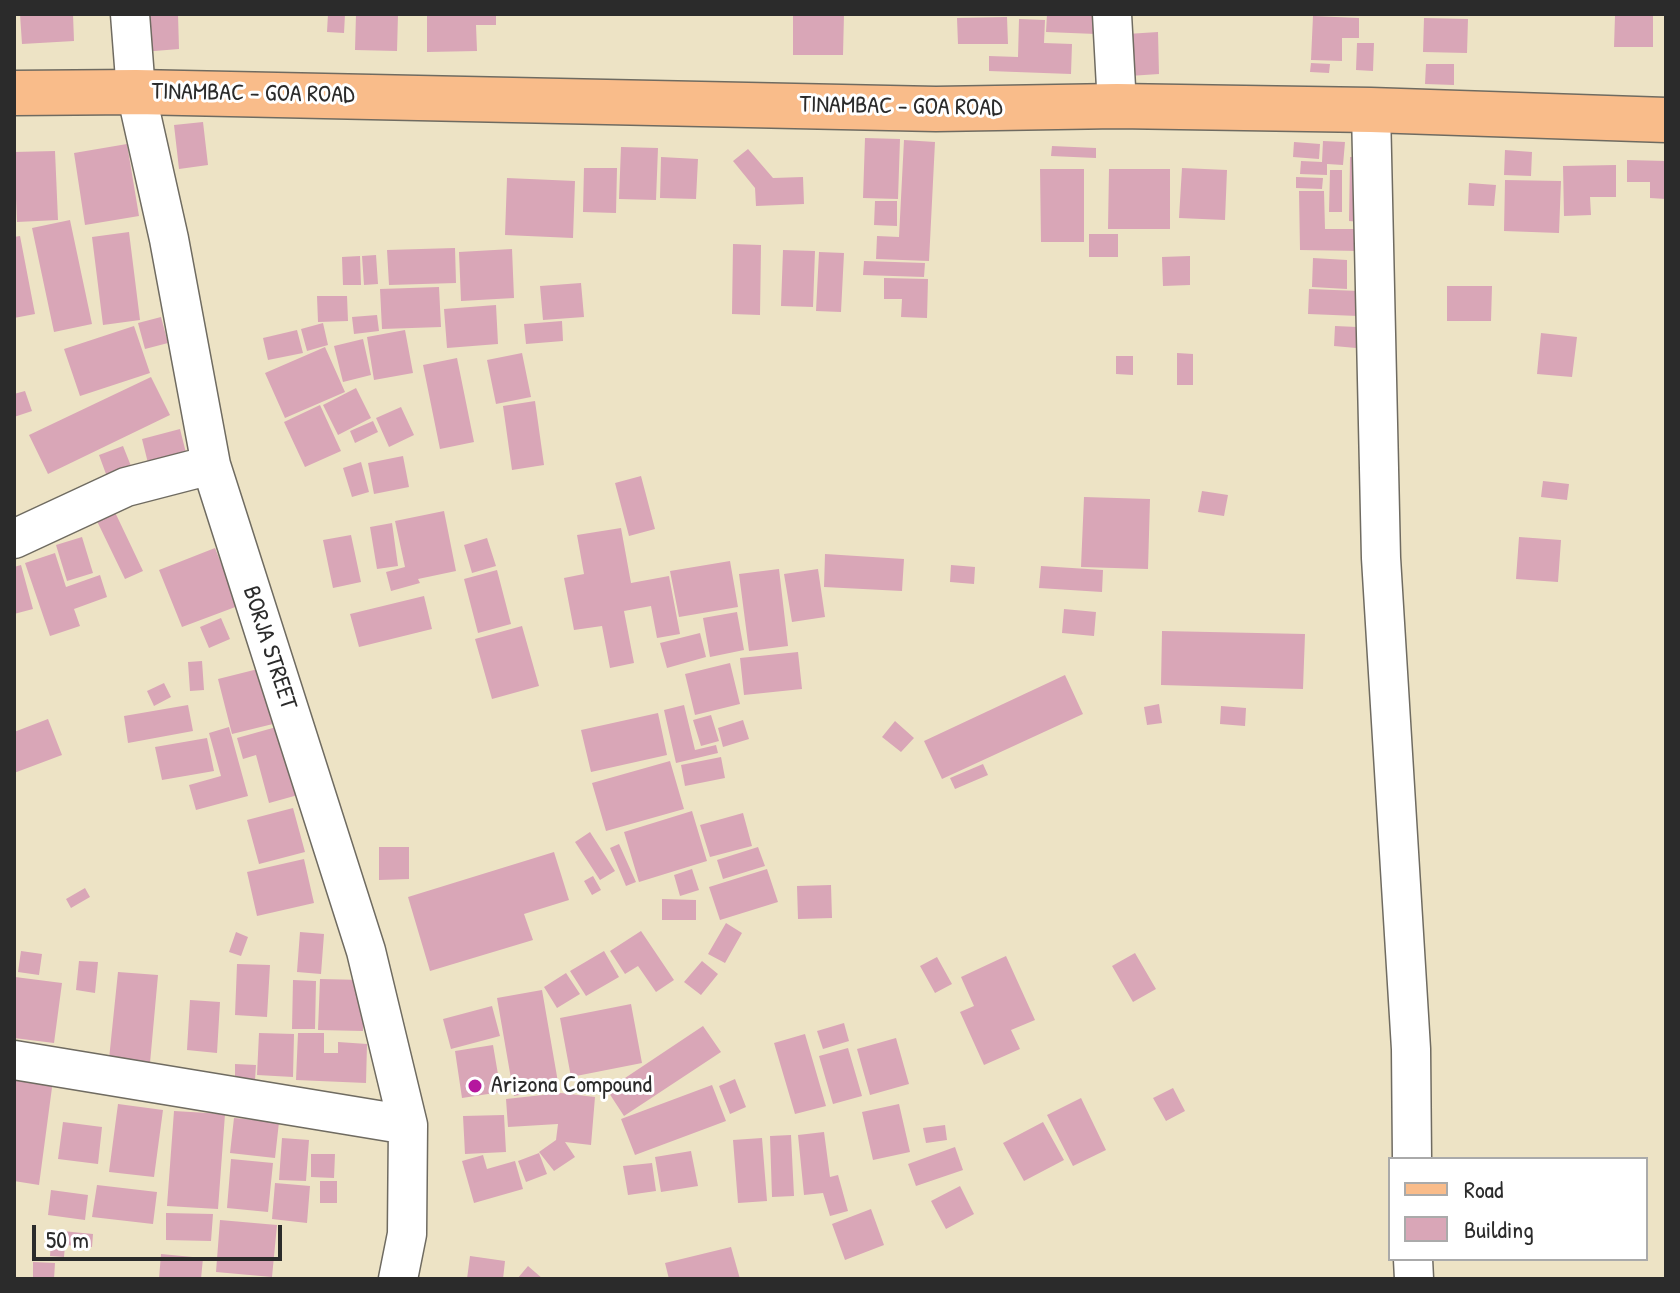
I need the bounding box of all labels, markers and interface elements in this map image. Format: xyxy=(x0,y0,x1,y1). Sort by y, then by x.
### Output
street label: TINAMBAC - GOA ROAD xyxy=(151,78,355,110)
street label: TINAMBAC - GOA ROAD xyxy=(799,91,1003,123)
street label: BORJA STREET xyxy=(236,583,302,713)
place label: Arizona Compound xyxy=(491,1072,652,1100)
marker: Arizona Compound xyxy=(466,1077,484,1095)
legend xyxy=(1388,1157,1648,1261)
text: Road xyxy=(1464,1173,1503,1205)
scale bar xyxy=(36,1209,286,1259)
text: Building xyxy=(1464,1213,1534,1245)
text: 50 m xyxy=(46,1223,89,1255)

